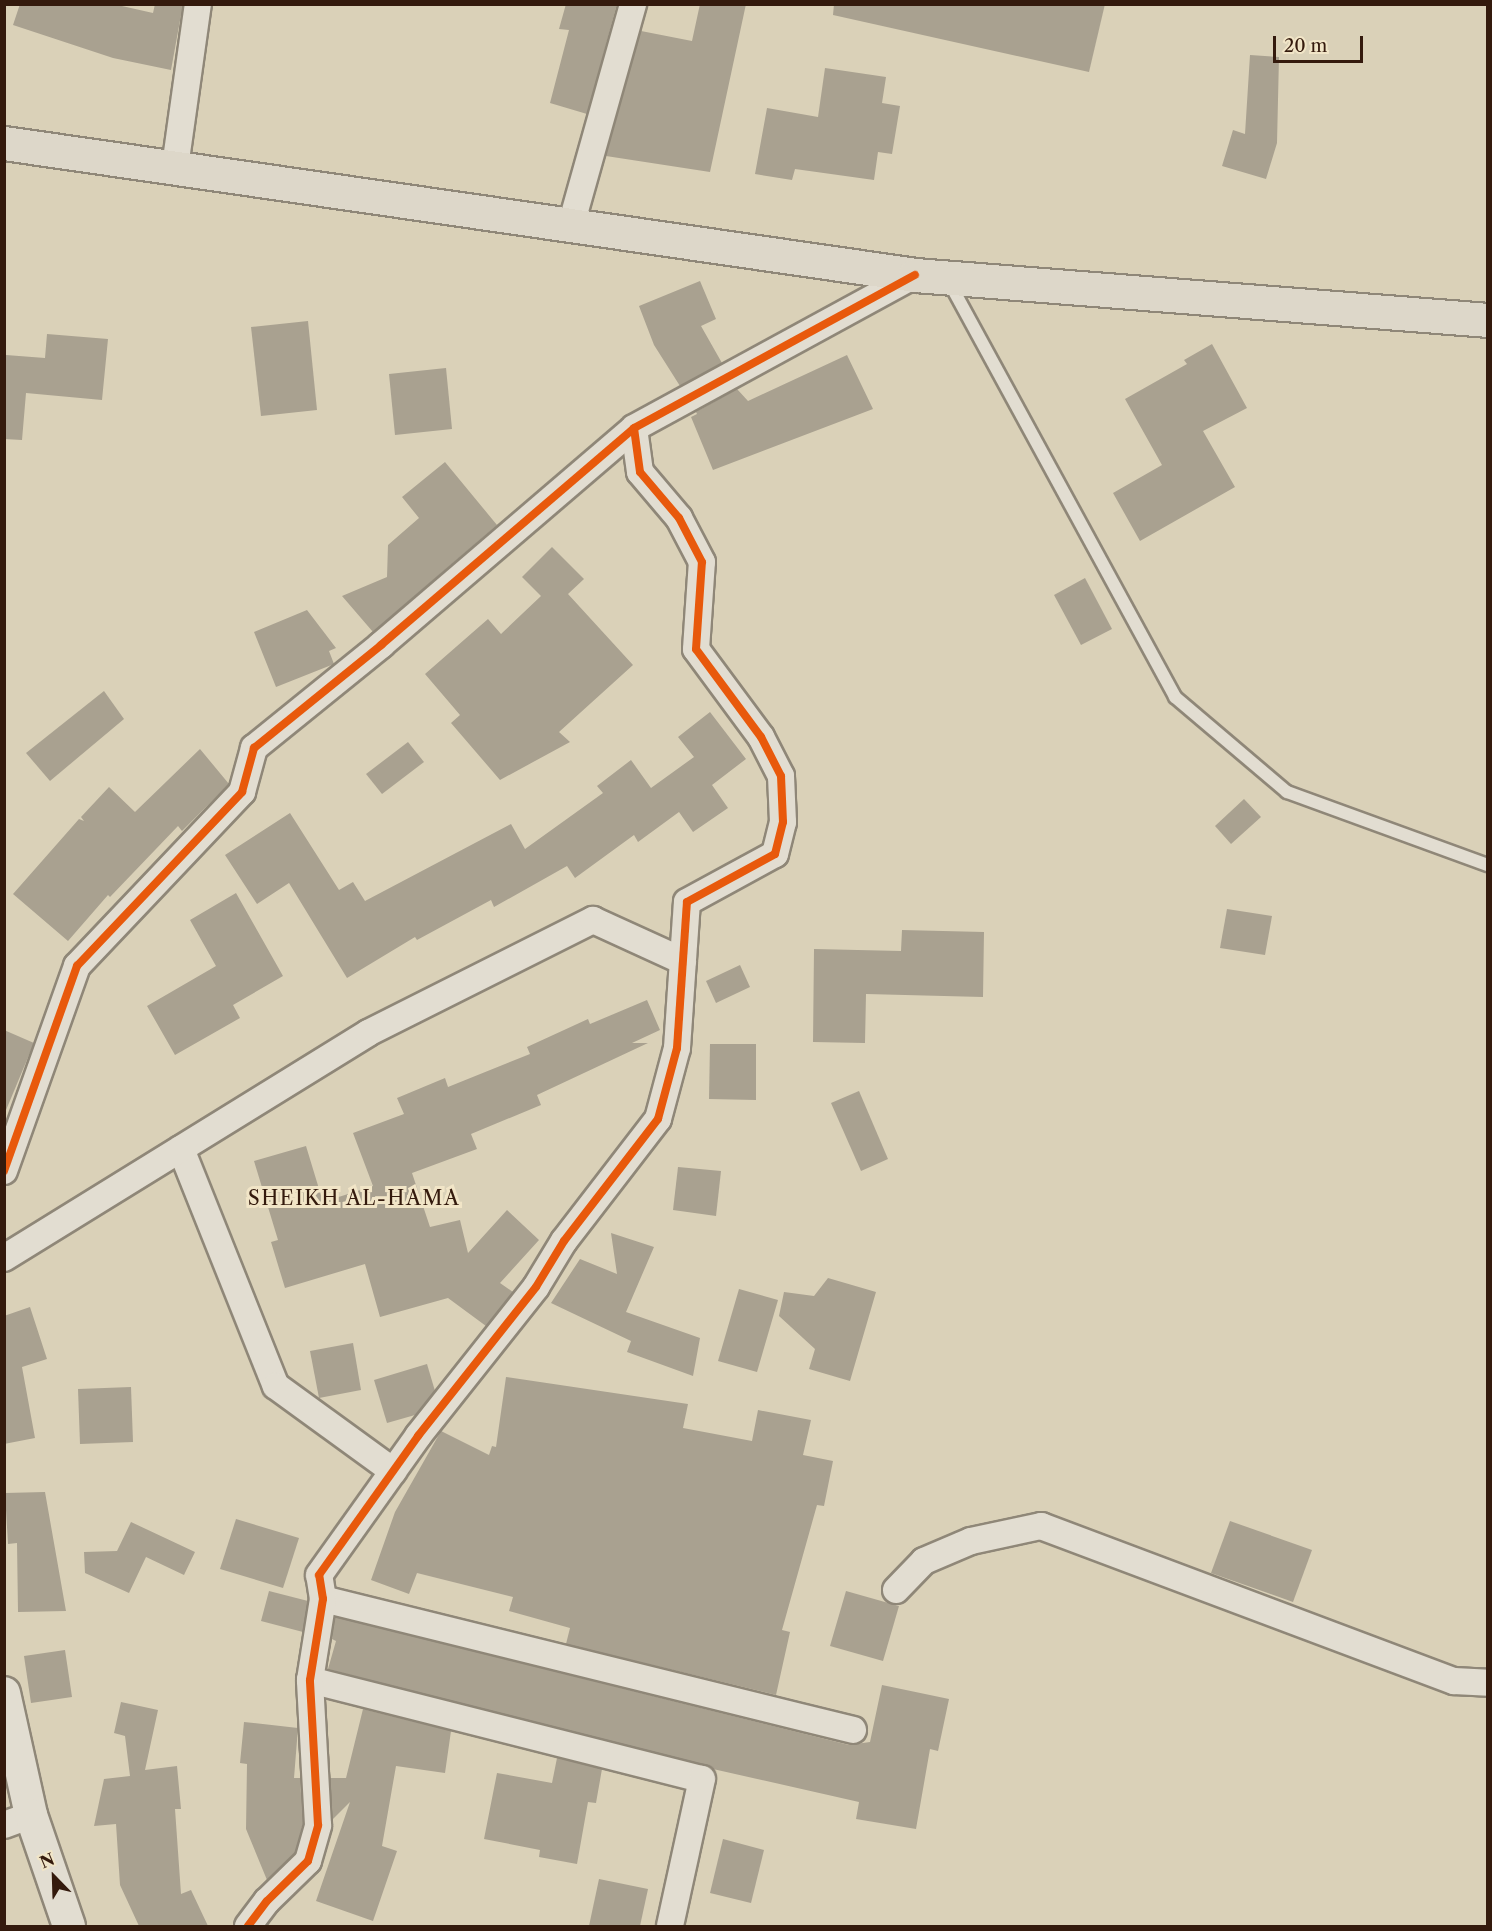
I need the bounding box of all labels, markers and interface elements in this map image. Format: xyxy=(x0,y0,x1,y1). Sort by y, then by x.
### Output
scale bar xyxy=(1276,24,1366,62)
text: 20 m xyxy=(1284,35,1327,57)
district label: SHEIKH AL-HAMA xyxy=(247,1186,461,1210)
north arrow xyxy=(24,1847,84,1907)
text: N xyxy=(37,1849,57,1872)

